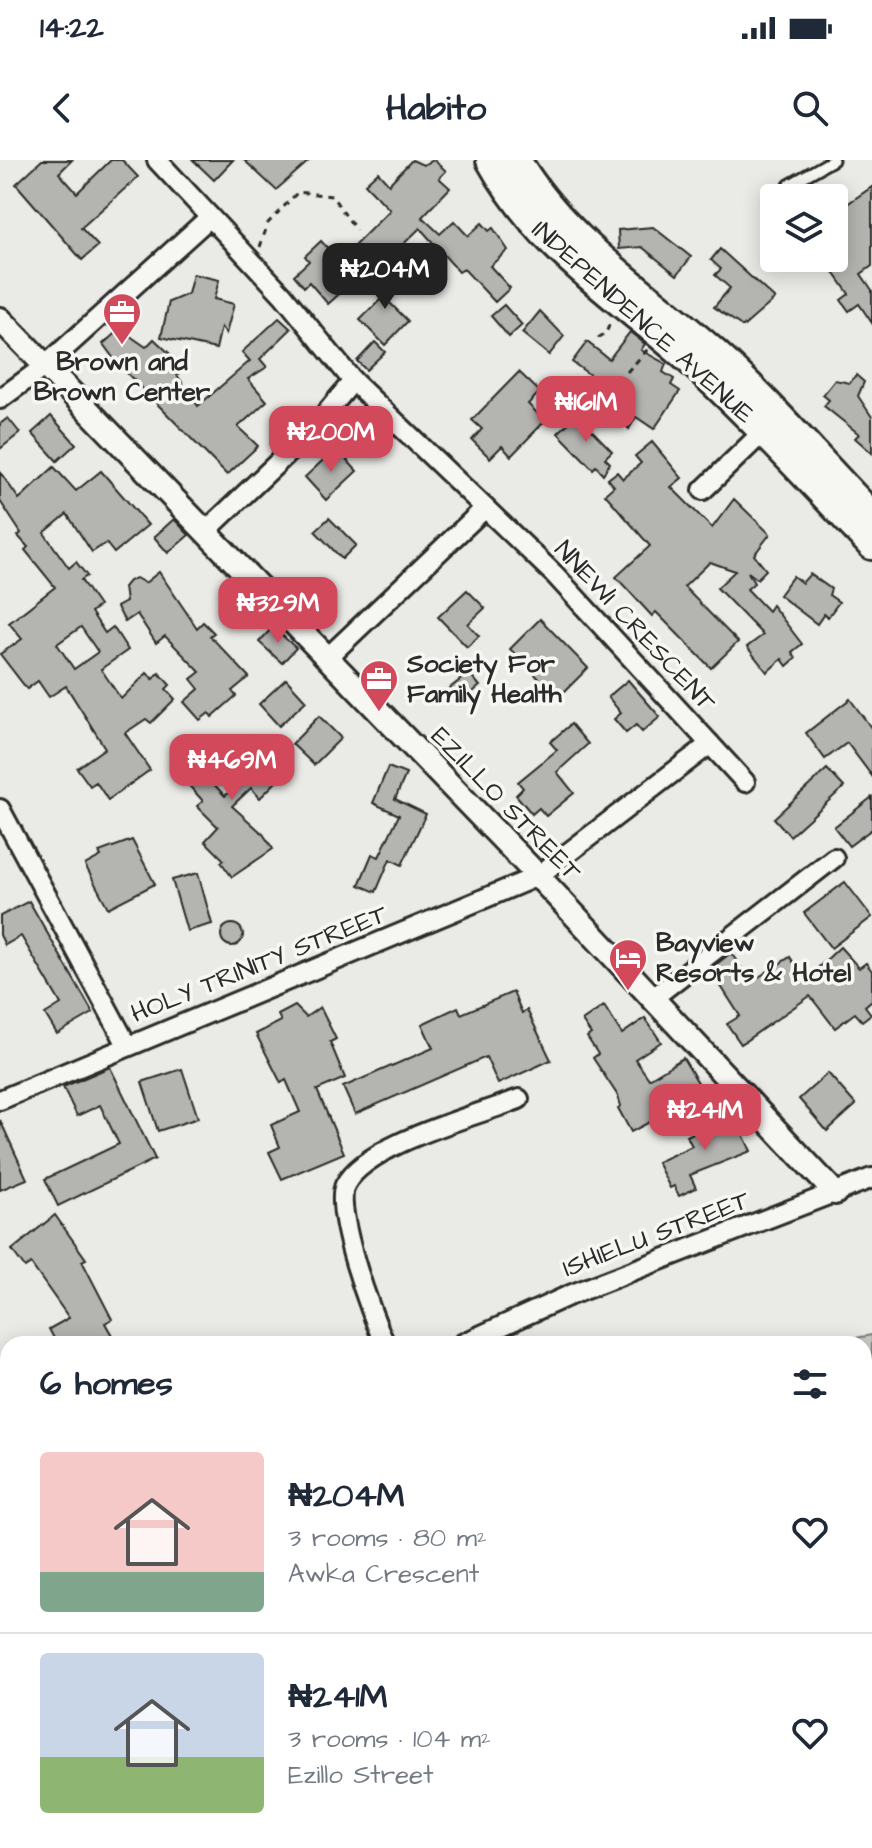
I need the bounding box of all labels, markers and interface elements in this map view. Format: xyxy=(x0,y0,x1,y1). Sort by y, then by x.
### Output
text: 14:22 xyxy=(40,7,104,49)
text: Habito xyxy=(386,83,486,134)
icon: back xyxy=(40,86,84,130)
icon: search xyxy=(788,86,832,130)
map controls xyxy=(760,184,848,272)
button: layers xyxy=(760,184,848,272)
street label: INDEPENDENCE AVENUE xyxy=(524,212,762,432)
pin: ₦204M xyxy=(329,243,441,311)
text: ₦204M xyxy=(340,251,430,287)
office icon: Brown and Brown Center xyxy=(101,291,143,346)
place label: Brown and Brown Center xyxy=(34,344,211,410)
pin: ₦161M xyxy=(530,376,642,444)
text: ₦161M xyxy=(554,384,618,420)
pin: ₦200M xyxy=(275,406,387,474)
text: ₦200M xyxy=(287,414,375,450)
street label: NNEWI CRESCENT xyxy=(546,532,724,720)
pin: ₦329M xyxy=(222,577,334,645)
text: ₦329M xyxy=(236,585,320,621)
place label: Society For Family Health xyxy=(406,646,563,715)
office icon: Society For Family Health xyxy=(358,658,400,713)
street label: EZILLO STREET xyxy=(423,719,590,890)
pin: ₦469M xyxy=(176,734,288,802)
text: ₦469M xyxy=(187,742,277,778)
street label: HOLY TRINITY STREET xyxy=(126,896,393,1032)
place label: Bayview Resorts & Hotel xyxy=(656,925,851,991)
hotel icon: Bayview Resorts & Hotel xyxy=(607,937,649,992)
pin: ₦241M xyxy=(649,1084,761,1152)
text: ₦241M xyxy=(667,1092,743,1128)
street label: ISHIELU STREET xyxy=(558,1182,755,1286)
text: 6 homes xyxy=(40,1360,173,1408)
icon: filters xyxy=(788,1362,832,1406)
text: ₦204M xyxy=(288,1472,405,1520)
icon: home xyxy=(104,1484,200,1580)
icon: heart xyxy=(788,1510,832,1554)
text: 3 rooms · 80 m² xyxy=(288,1520,487,1556)
text: Awka Crescent xyxy=(288,1556,479,1592)
text: ₦241M xyxy=(288,1673,388,1721)
icon: home xyxy=(104,1685,200,1781)
icon: heart xyxy=(788,1711,832,1755)
text: 3 rooms · 104 m² xyxy=(288,1721,491,1757)
text: Ezillo Street xyxy=(288,1757,434,1793)

